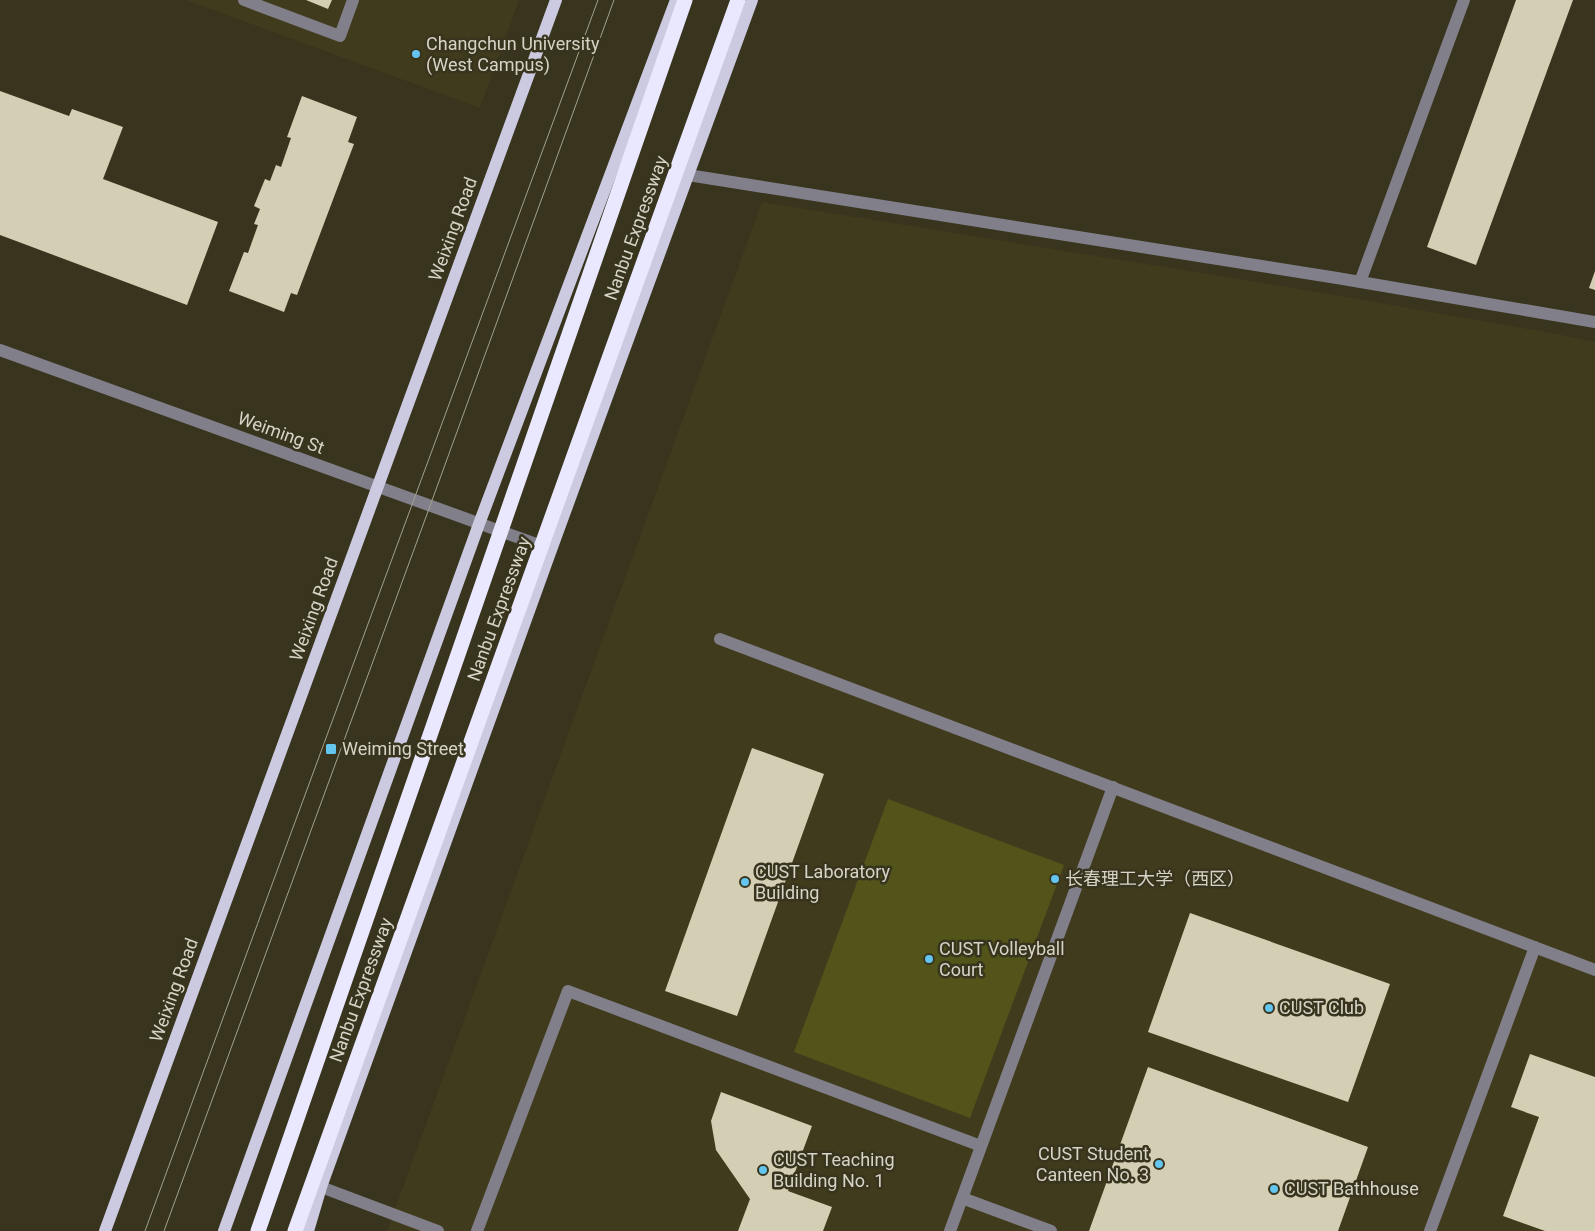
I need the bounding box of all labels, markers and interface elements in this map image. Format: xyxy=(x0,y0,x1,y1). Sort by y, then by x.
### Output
place label: Changchun University (West Campus) xyxy=(426,33,600,76)
marker: Changchun University (West Campus) xyxy=(410,48,422,60)
street label: Nanbu Expressway xyxy=(600,152,672,303)
street label: Weixing Road xyxy=(424,174,481,284)
street label: Weiming St xyxy=(235,407,328,458)
street label: Nanbu Expressway xyxy=(463,533,535,684)
street label: Weixing Road xyxy=(285,554,342,664)
place label: Weiming Street xyxy=(342,738,464,759)
marker: Weiming Street xyxy=(324,742,338,756)
place label: CUST Laboratory Building xyxy=(755,861,891,903)
place label: 长春理工大学（西区） xyxy=(1065,868,1245,889)
marker: 长春理工大学（西区） xyxy=(1049,873,1061,885)
marker: CUST Laboratory Building xyxy=(739,876,751,888)
street label: Nanbu Expressway xyxy=(325,914,397,1065)
street label: Weixing Road xyxy=(145,935,202,1045)
place label: CUST Volleyball Court xyxy=(939,938,1065,980)
marker: CUST Volleyball Court xyxy=(923,953,935,965)
place label: CUST Club xyxy=(1279,997,1364,1018)
marker: CUST Club xyxy=(1263,1002,1275,1014)
place label: CUST Student Canteen No. 3 xyxy=(1036,1143,1149,1185)
place label: CUST Teaching Building No. 1 xyxy=(773,1149,895,1191)
marker: CUST Student Canteen No. 3 xyxy=(1153,1158,1165,1170)
marker: CUST Teaching Building No. 1 xyxy=(757,1164,769,1176)
place label: CUST Bathhouse xyxy=(1284,1178,1419,1199)
marker: CUST Bathhouse xyxy=(1268,1183,1280,1195)

